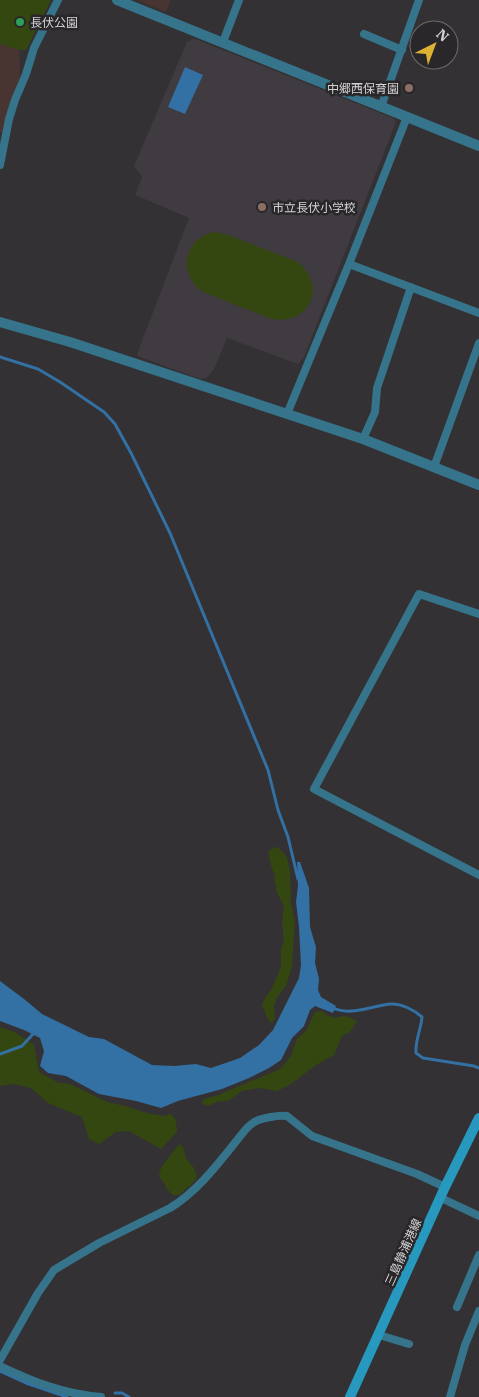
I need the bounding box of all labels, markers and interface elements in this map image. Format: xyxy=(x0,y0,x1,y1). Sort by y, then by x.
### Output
place label: 長伏公園 xyxy=(30,15,78,30)
marker: 長伏公園 xyxy=(14,16,26,28)
north arrow xyxy=(409,20,459,70)
text: N xyxy=(433,25,453,46)
place label: 中郷西保育園 xyxy=(327,81,399,96)
marker: 中郷西保育園 xyxy=(403,82,415,94)
place label: 市立長伏小学校 xyxy=(272,200,356,215)
marker: 市立長伏小学校 xyxy=(256,201,268,213)
street label: 三島静浦港線 xyxy=(382,1216,424,1288)

